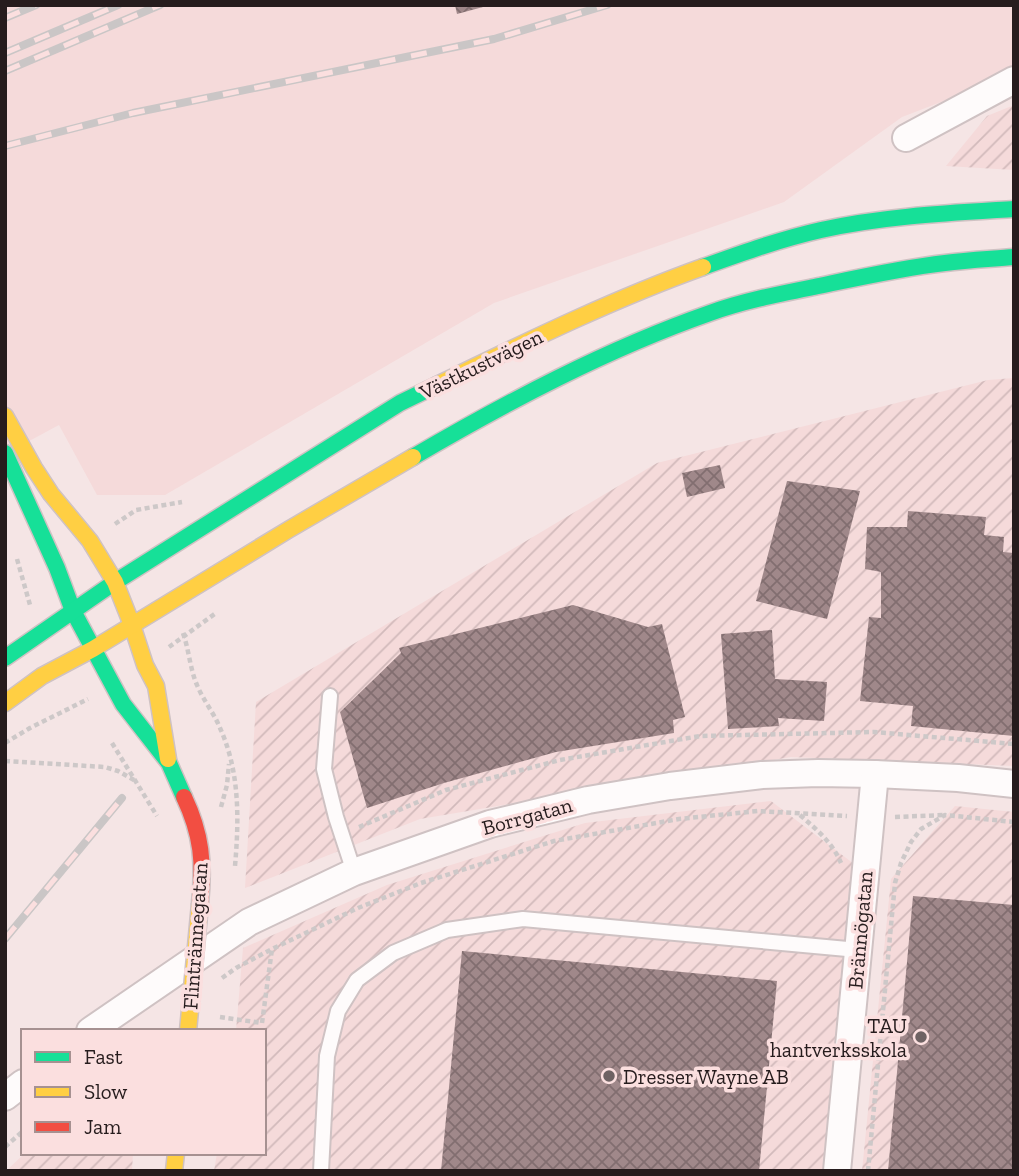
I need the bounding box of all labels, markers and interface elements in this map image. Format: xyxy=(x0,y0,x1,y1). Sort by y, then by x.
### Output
street label: Västkustvägen xyxy=(415,324,546,405)
street label: Borrgatan xyxy=(479,792,575,840)
street label: Flintrännegatan xyxy=(177,862,213,1010)
street label: Brännögatan xyxy=(842,870,878,990)
place label: TAU hantverksskola xyxy=(770,1013,907,1062)
legend xyxy=(21,1029,266,1155)
marker: TAU hantverksskola xyxy=(913,1029,929,1045)
text: Fast xyxy=(84,1044,123,1069)
place label: Dresser Wayne AB xyxy=(623,1064,789,1089)
marker: Dresser Wayne AB xyxy=(601,1068,617,1084)
text: Slow xyxy=(84,1079,127,1104)
text: Jam xyxy=(84,1114,121,1139)

